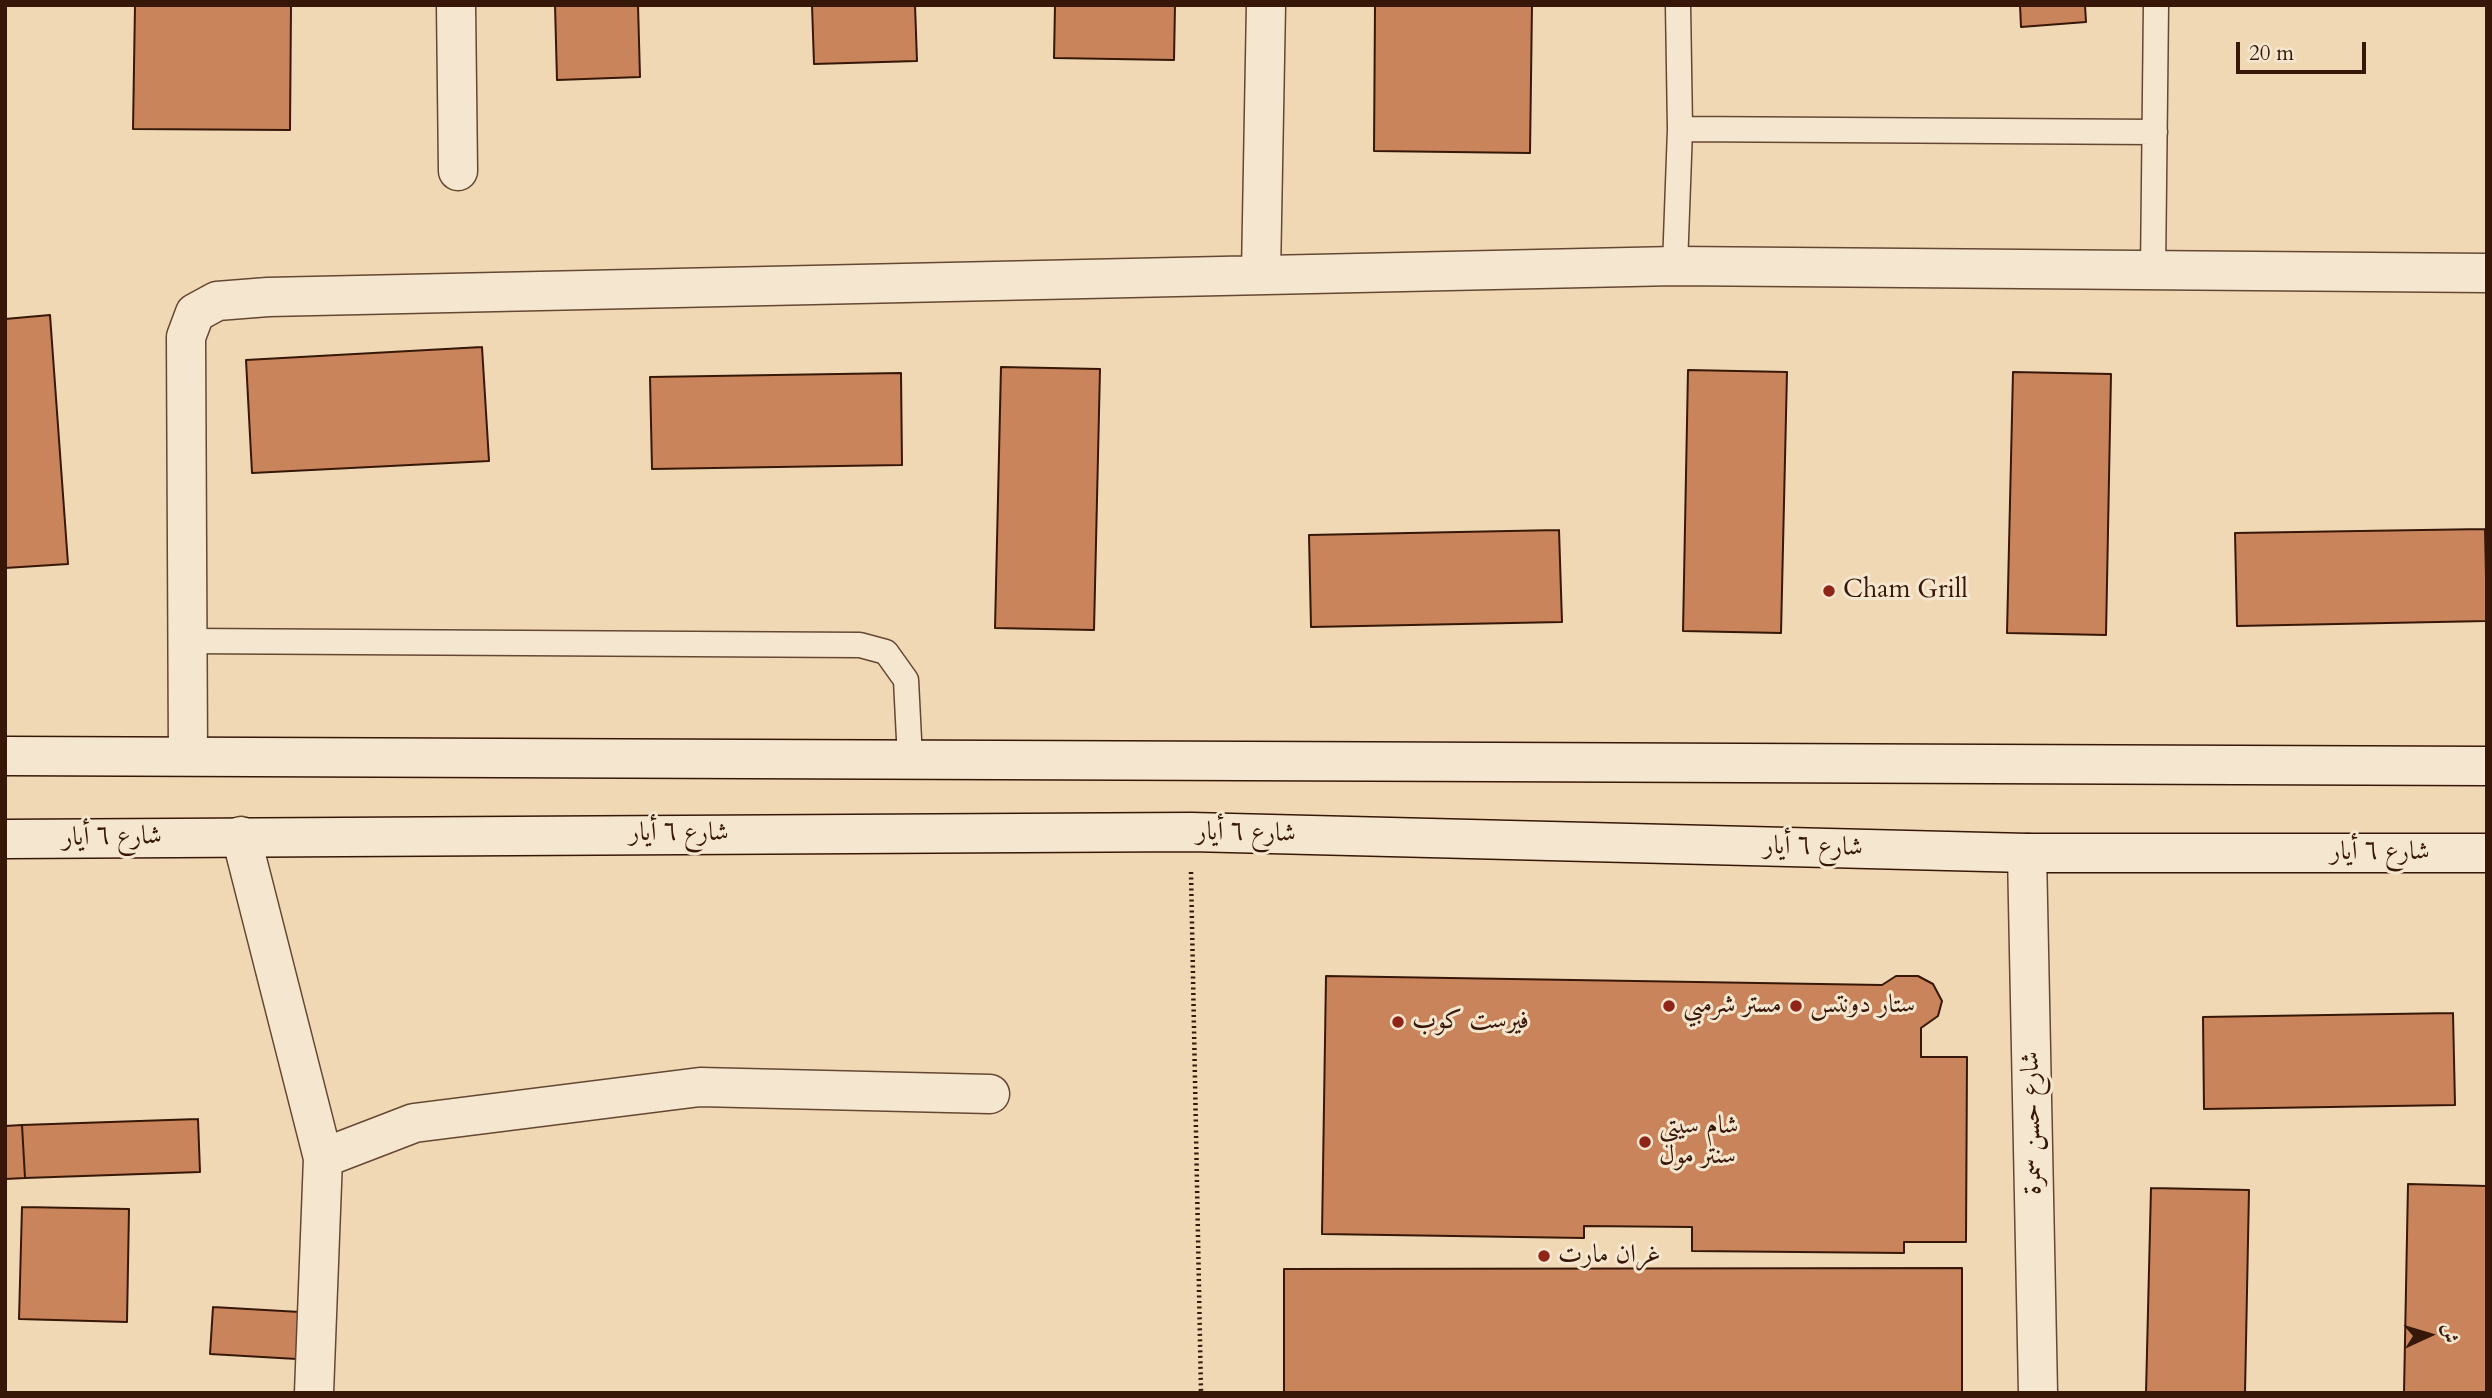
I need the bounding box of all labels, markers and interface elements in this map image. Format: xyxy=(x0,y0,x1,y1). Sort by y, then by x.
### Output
scale bar xyxy=(2240,28,2370,72)
text: 20 m xyxy=(2249,39,2294,68)
place label: Cham Grill xyxy=(1843,575,1968,607)
marker: Cham Grill xyxy=(1821,583,1837,599)
street label: شارع ٦ أيار xyxy=(629,818,729,850)
street label: شارع ٦ أيار xyxy=(1196,818,1296,850)
street label: شارع ٦ أيار xyxy=(62,822,162,854)
street label: شارع ٦ أيار xyxy=(1763,832,1863,864)
street label: شارع ٦ أيار xyxy=(2330,837,2430,869)
place label: مستر شرمبي xyxy=(1683,990,1782,1022)
place label: ستار دونتس xyxy=(1810,990,1915,1022)
marker: مستر شرمبي xyxy=(1661,998,1677,1014)
marker: ستار دونتس xyxy=(1788,998,1804,1014)
place label: فيرست كوب xyxy=(1412,1006,1529,1038)
marker: فيرست كوب xyxy=(1390,1014,1406,1030)
street label: شارع حسن سمرة xyxy=(2016,1051,2050,1195)
place label: شام سيتي سنتر مول xyxy=(1659,1111,1738,1172)
marker: شام سيتي سنتر مول xyxy=(1637,1134,1653,1150)
place label: غران مارت xyxy=(1558,1240,1661,1272)
marker: غران مارت xyxy=(1536,1248,1552,1264)
north arrow xyxy=(2394,1300,2464,1370)
text: ش xyxy=(2436,1323,2464,1344)

